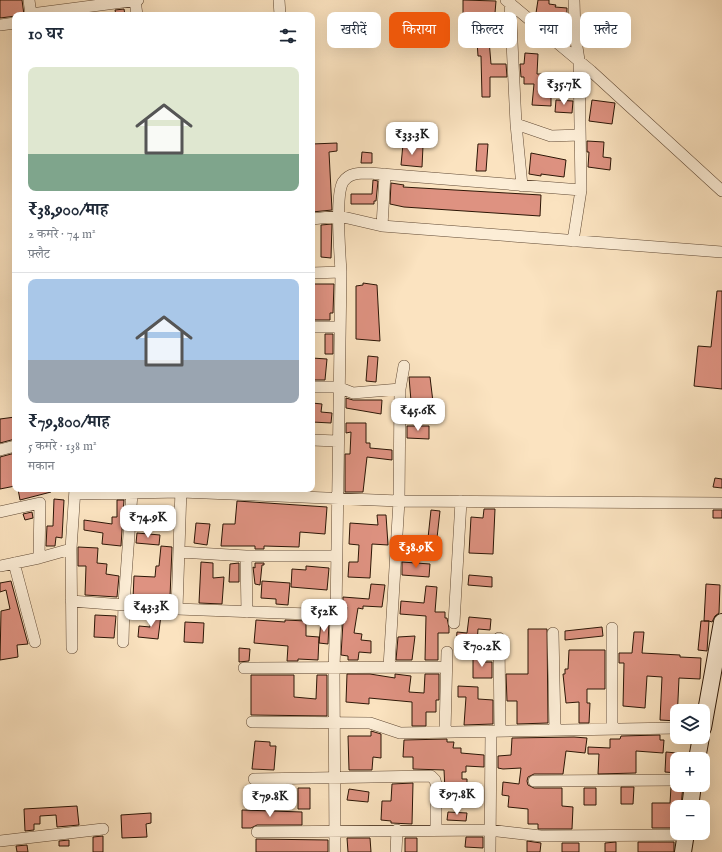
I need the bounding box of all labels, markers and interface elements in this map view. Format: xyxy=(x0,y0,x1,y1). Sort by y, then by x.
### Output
chip: खरीदें xyxy=(327,12,381,48)
chip: किराया xyxy=(389,12,450,48)
chip: फ़िल्टर xyxy=(458,12,517,48)
chip: नया xyxy=(525,12,572,48)
chip: फ़्लैट xyxy=(580,12,631,48)
text: 10 घर xyxy=(28,24,63,45)
icon: filters xyxy=(277,25,299,47)
pin: ₹35.7K xyxy=(531,72,597,106)
text: ₹35.7K xyxy=(547,76,581,93)
icon: home xyxy=(128,93,200,165)
pin: ₹33.3K xyxy=(379,122,445,156)
text: ₹33.3K xyxy=(395,126,429,143)
text: ₹38,900/माह xyxy=(28,200,108,221)
text: 2 कमरे · 74 m² xyxy=(28,226,96,243)
text: फ़्लैट xyxy=(28,246,50,263)
icon: home xyxy=(128,305,200,377)
pin: ₹45.6K xyxy=(385,398,451,432)
text: ₹45.6K xyxy=(400,402,436,419)
text: ₹79,800/माह xyxy=(28,412,110,433)
text: 5 कमरे · 138 m² xyxy=(28,438,97,455)
text: मकान xyxy=(28,458,54,475)
pin: ₹74.9K xyxy=(115,505,181,539)
text: ₹74.9K xyxy=(129,509,167,526)
pin: ₹38.9K xyxy=(383,535,449,569)
text: ₹38.9K xyxy=(398,539,434,556)
pin: ₹43.3K xyxy=(118,594,184,628)
text: ₹43.3K xyxy=(133,598,169,615)
pin: ₹52K xyxy=(300,599,348,633)
text: ₹52K xyxy=(310,603,338,620)
pin: ₹70.2K xyxy=(449,634,515,668)
text: ₹70.2K xyxy=(463,638,501,655)
map controls xyxy=(670,704,710,840)
button: layers xyxy=(670,704,710,744)
button: + xyxy=(670,752,710,792)
pin: ₹97.8K xyxy=(424,782,490,816)
pin: ₹79.8K xyxy=(237,784,303,818)
text: ₹97.8K xyxy=(439,786,475,803)
text: ₹79.8K xyxy=(252,788,288,805)
button: − xyxy=(670,800,710,840)

